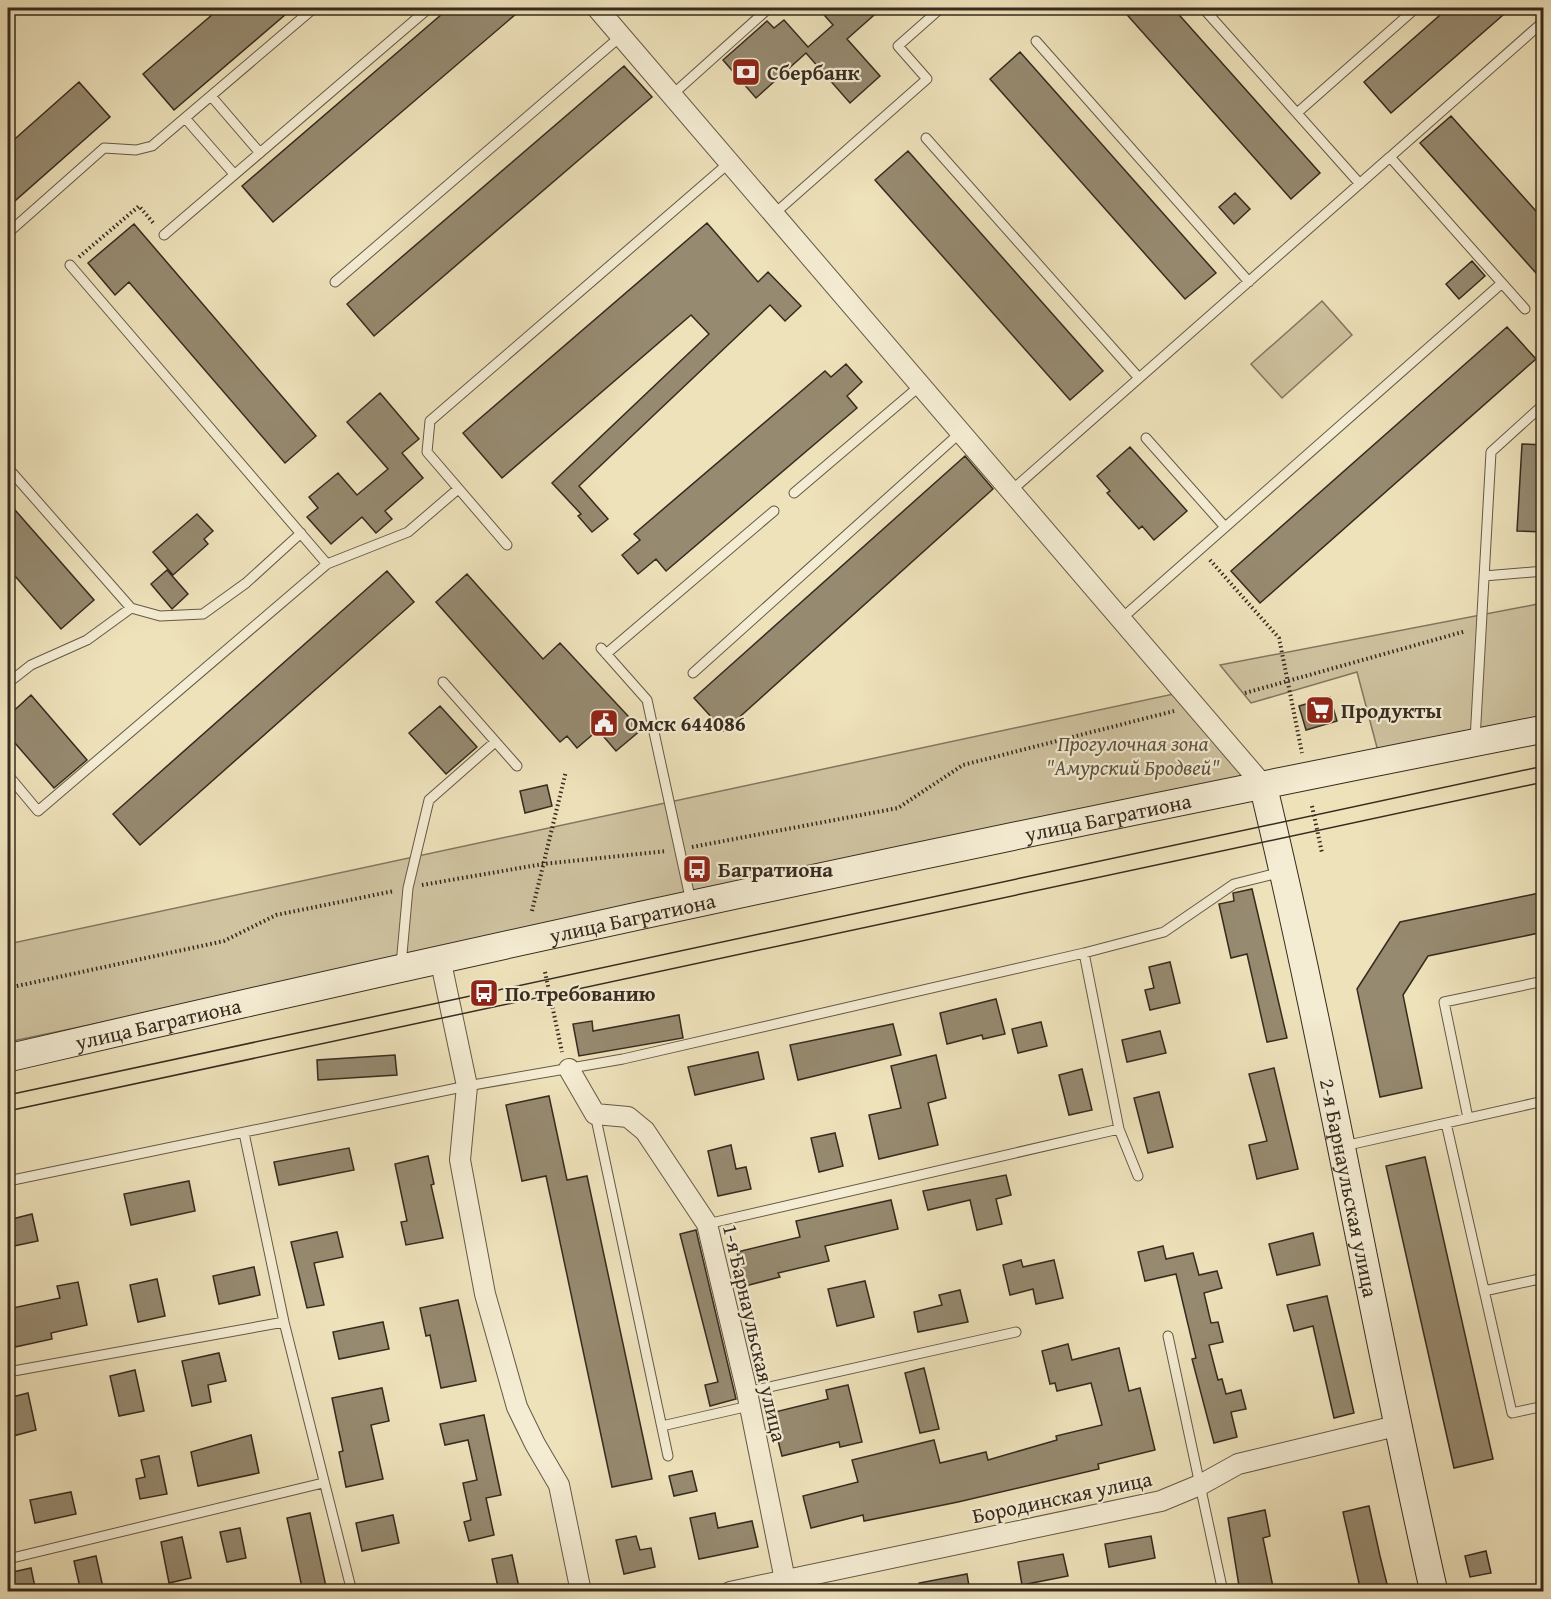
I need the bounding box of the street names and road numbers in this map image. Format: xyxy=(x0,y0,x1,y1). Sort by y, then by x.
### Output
street label: улица Багратиона xyxy=(1021,785,1194,849)
street label: улица Багратиона xyxy=(545,884,718,951)
street label: улица Багратиона xyxy=(71,989,244,1058)
street label: 2-я Барнаульская улица xyxy=(1312,1076,1387,1300)
street label: 1-я Барнаульская улица xyxy=(715,1221,795,1445)
street label: Бородинская улица xyxy=(969,1463,1155,1531)

